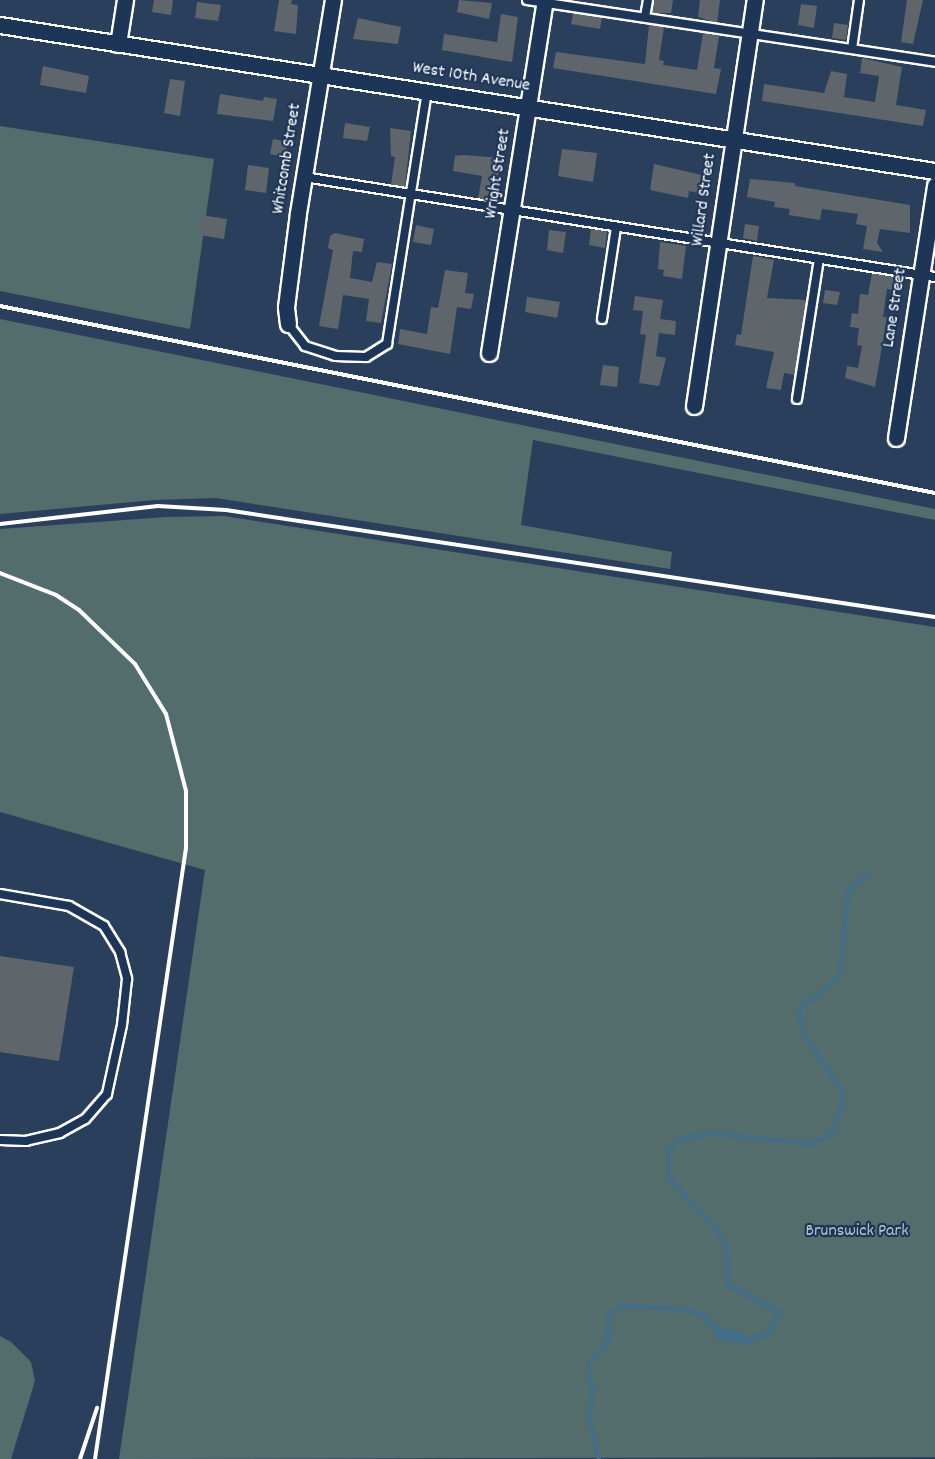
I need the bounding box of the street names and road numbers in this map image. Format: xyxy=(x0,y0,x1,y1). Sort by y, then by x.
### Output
street label: West 10th Avenue xyxy=(411,58,531,98)
street label: Whitcomb Street xyxy=(269,102,307,216)
street label: Wright Street xyxy=(481,127,517,221)
street label: Willard Street xyxy=(688,152,722,248)
street label: Lane Street xyxy=(879,267,913,349)

